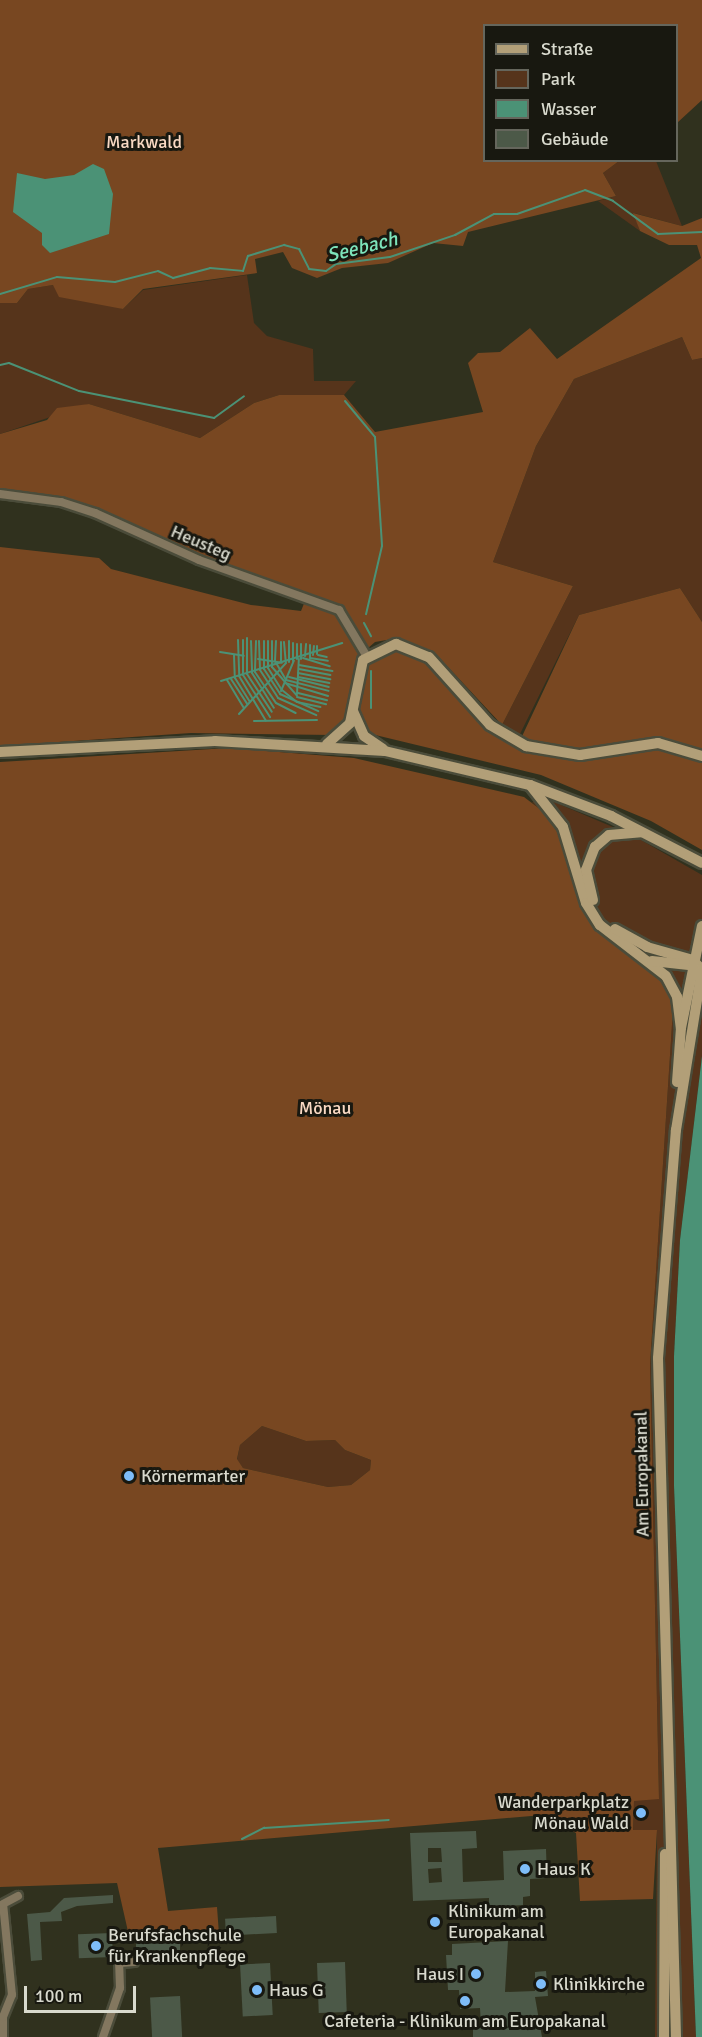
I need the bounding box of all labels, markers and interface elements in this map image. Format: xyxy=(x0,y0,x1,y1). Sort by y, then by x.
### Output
legend xyxy=(483,24,678,162)
text: Straße xyxy=(541,38,593,60)
text: Park xyxy=(541,68,576,90)
text: Wasser xyxy=(541,98,596,120)
text: Gebäude xyxy=(541,128,609,150)
park label: Markwald xyxy=(106,131,182,153)
water label: Seebach xyxy=(324,227,400,267)
street label: Heusteg xyxy=(168,521,234,565)
park label: Mönau xyxy=(299,1097,351,1119)
street label: Am Europakanal xyxy=(630,1411,654,1537)
place label: Körnermarter xyxy=(141,1465,245,1487)
marker: Körnermarter xyxy=(122,1469,136,1483)
place label: Wanderparkplatz Mönau Wald xyxy=(498,1792,629,1834)
marker: Wanderparkplatz Mönau Wald xyxy=(634,1806,648,1820)
place label: Haus K xyxy=(537,1858,591,1880)
marker: Haus K xyxy=(518,1862,532,1876)
place label: Klinikum am Europakanal xyxy=(448,1901,545,1944)
marker: Klinikum am Europakanal xyxy=(426,1913,444,1931)
place label: Berufsfachschule für Krankenpflege xyxy=(108,1925,246,1968)
marker: Berufsfachschule für Krankenpflege xyxy=(89,1939,103,1953)
place label: Haus I xyxy=(416,1963,464,1985)
marker: Haus I xyxy=(469,1967,483,1981)
place label: Klinikkirche xyxy=(553,1973,645,1995)
scale bar xyxy=(27,1974,140,2012)
marker: Klinikkirche xyxy=(534,1977,548,1991)
place label: Haus G xyxy=(269,1979,324,2001)
marker: Haus G xyxy=(250,1983,264,1997)
text: 100 m xyxy=(35,1985,82,2007)
marker: Cafeteria - Klinikum am Europakanal xyxy=(458,1994,472,2008)
place label: Cafeteria - Klinikum am Europakanal xyxy=(324,2010,606,2032)

